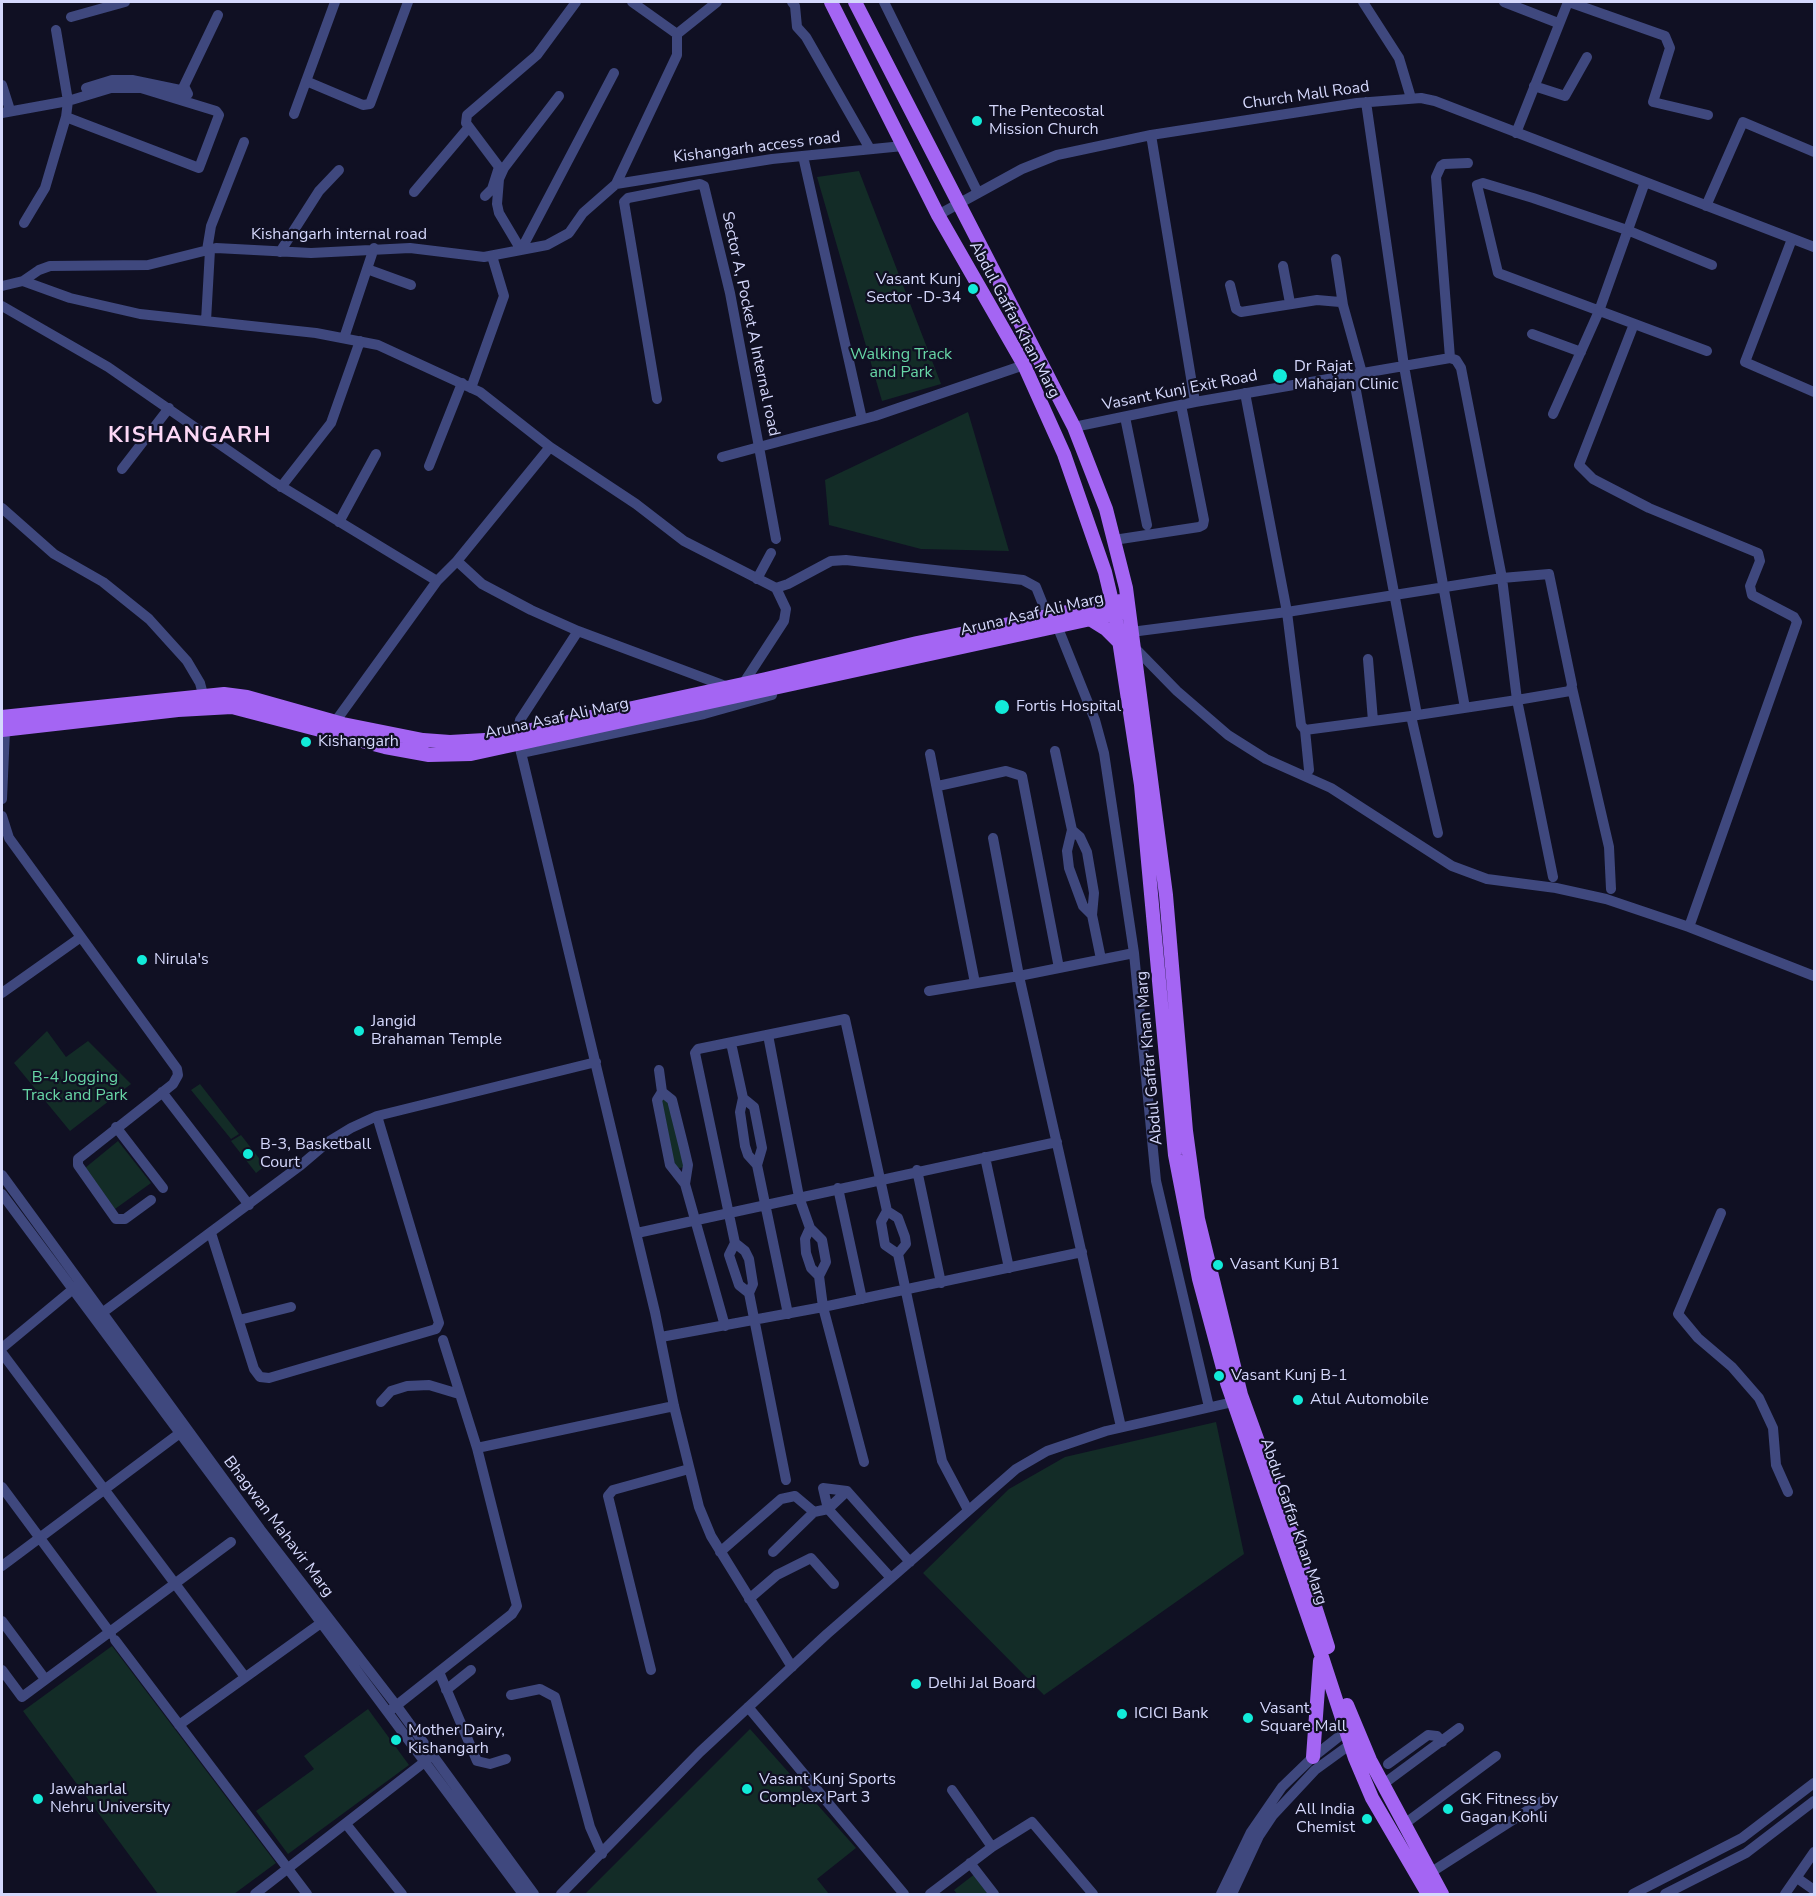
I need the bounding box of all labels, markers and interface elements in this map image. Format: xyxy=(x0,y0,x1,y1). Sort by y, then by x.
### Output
street label: Church Mall Road xyxy=(1241,78,1371,114)
place label: The Pentecostal Mission Church xyxy=(989,102,1104,140)
marker: The Pentecostal Mission Church xyxy=(970,114,984,128)
street label: Kishangarh access road xyxy=(672,128,842,168)
street label: Sector A, Pocket A Internal road xyxy=(717,210,783,438)
street label: Kishangarh internal road xyxy=(251,225,427,245)
street label: Abdul Gaffar Khan Marg xyxy=(964,238,1064,402)
place label: Vasant Kunj Sector -D-34 xyxy=(866,270,961,308)
marker: Vasant Kunj Sector -D-34 xyxy=(966,282,980,296)
park label: Walking Track and Park xyxy=(850,345,952,383)
place label: Dr Rajat Mahajan Clinic xyxy=(1294,357,1399,395)
street label: Vasant Kunj Exit Road xyxy=(1101,367,1259,415)
marker: Dr Rajat Mahajan Clinic xyxy=(1271,367,1289,385)
district label: KISHANGARH xyxy=(108,424,272,450)
street label: Aruna Asaf Ali Marg xyxy=(958,589,1106,641)
street label: Aruna Asaf Ali Marg xyxy=(483,694,631,744)
place label: Fortis Hospital xyxy=(1016,697,1121,717)
marker: Fortis Hospital xyxy=(993,698,1011,716)
place label: Kishangarh xyxy=(318,732,399,752)
marker: Kishangarh xyxy=(299,735,313,749)
place label: Nirula's xyxy=(154,950,209,970)
marker: Nirula's xyxy=(135,953,149,967)
street label: Abdul Gaffar Khan Marg xyxy=(1133,970,1167,1146)
place label: Jangid Brahaman Temple xyxy=(371,1012,502,1050)
marker: Jangid Brahaman Temple xyxy=(352,1024,366,1038)
park label: B-4 Jogging Track and Park xyxy=(22,1068,128,1106)
place label: B-3, Basketball Court xyxy=(260,1135,371,1173)
marker: B-3, Basketball Court xyxy=(241,1147,255,1161)
place label: Vasant Kunj B1 xyxy=(1230,1255,1340,1275)
marker: Vasant Kunj B1 xyxy=(1211,1258,1225,1272)
place label: Vasant Kunj B-1 xyxy=(1231,1366,1348,1386)
marker: Vasant Kunj B-1 xyxy=(1212,1369,1226,1383)
place label: Atul Automobile xyxy=(1310,1390,1429,1410)
marker: Atul Automobile xyxy=(1291,1393,1305,1407)
street label: Abdul Gaffar Khan Marg xyxy=(1255,1436,1331,1608)
street label: Bhagwan Mahavir Marg xyxy=(219,1453,337,1601)
place label: Delhi Jal Board xyxy=(928,1674,1036,1694)
marker: Delhi Jal Board xyxy=(909,1677,923,1691)
place label: Vasant Square Mall xyxy=(1260,1699,1347,1737)
place label: ICICI Bank xyxy=(1134,1704,1208,1724)
marker: ICICI Bank xyxy=(1115,1707,1129,1721)
marker: Vasant Square Mall xyxy=(1241,1711,1255,1725)
place label: Mother Dairy, Kishangarh xyxy=(408,1721,505,1759)
marker: Mother Dairy, Kishangarh xyxy=(389,1733,403,1747)
place label: Vasant Kunj Sports Complex Part 3 xyxy=(759,1770,896,1808)
place label: Jawaharlal Nehru University xyxy=(50,1780,170,1818)
marker: Vasant Kunj Sports Complex Part 3 xyxy=(740,1782,754,1796)
place label: GK Fitness by Gagan Kohli xyxy=(1460,1790,1558,1828)
marker: Jawaharlal Nehru University xyxy=(31,1792,45,1806)
place label: All India Chemist xyxy=(1295,1800,1355,1838)
marker: GK Fitness by Gagan Kohli xyxy=(1441,1802,1455,1816)
marker: All India Chemist xyxy=(1360,1812,1374,1826)

